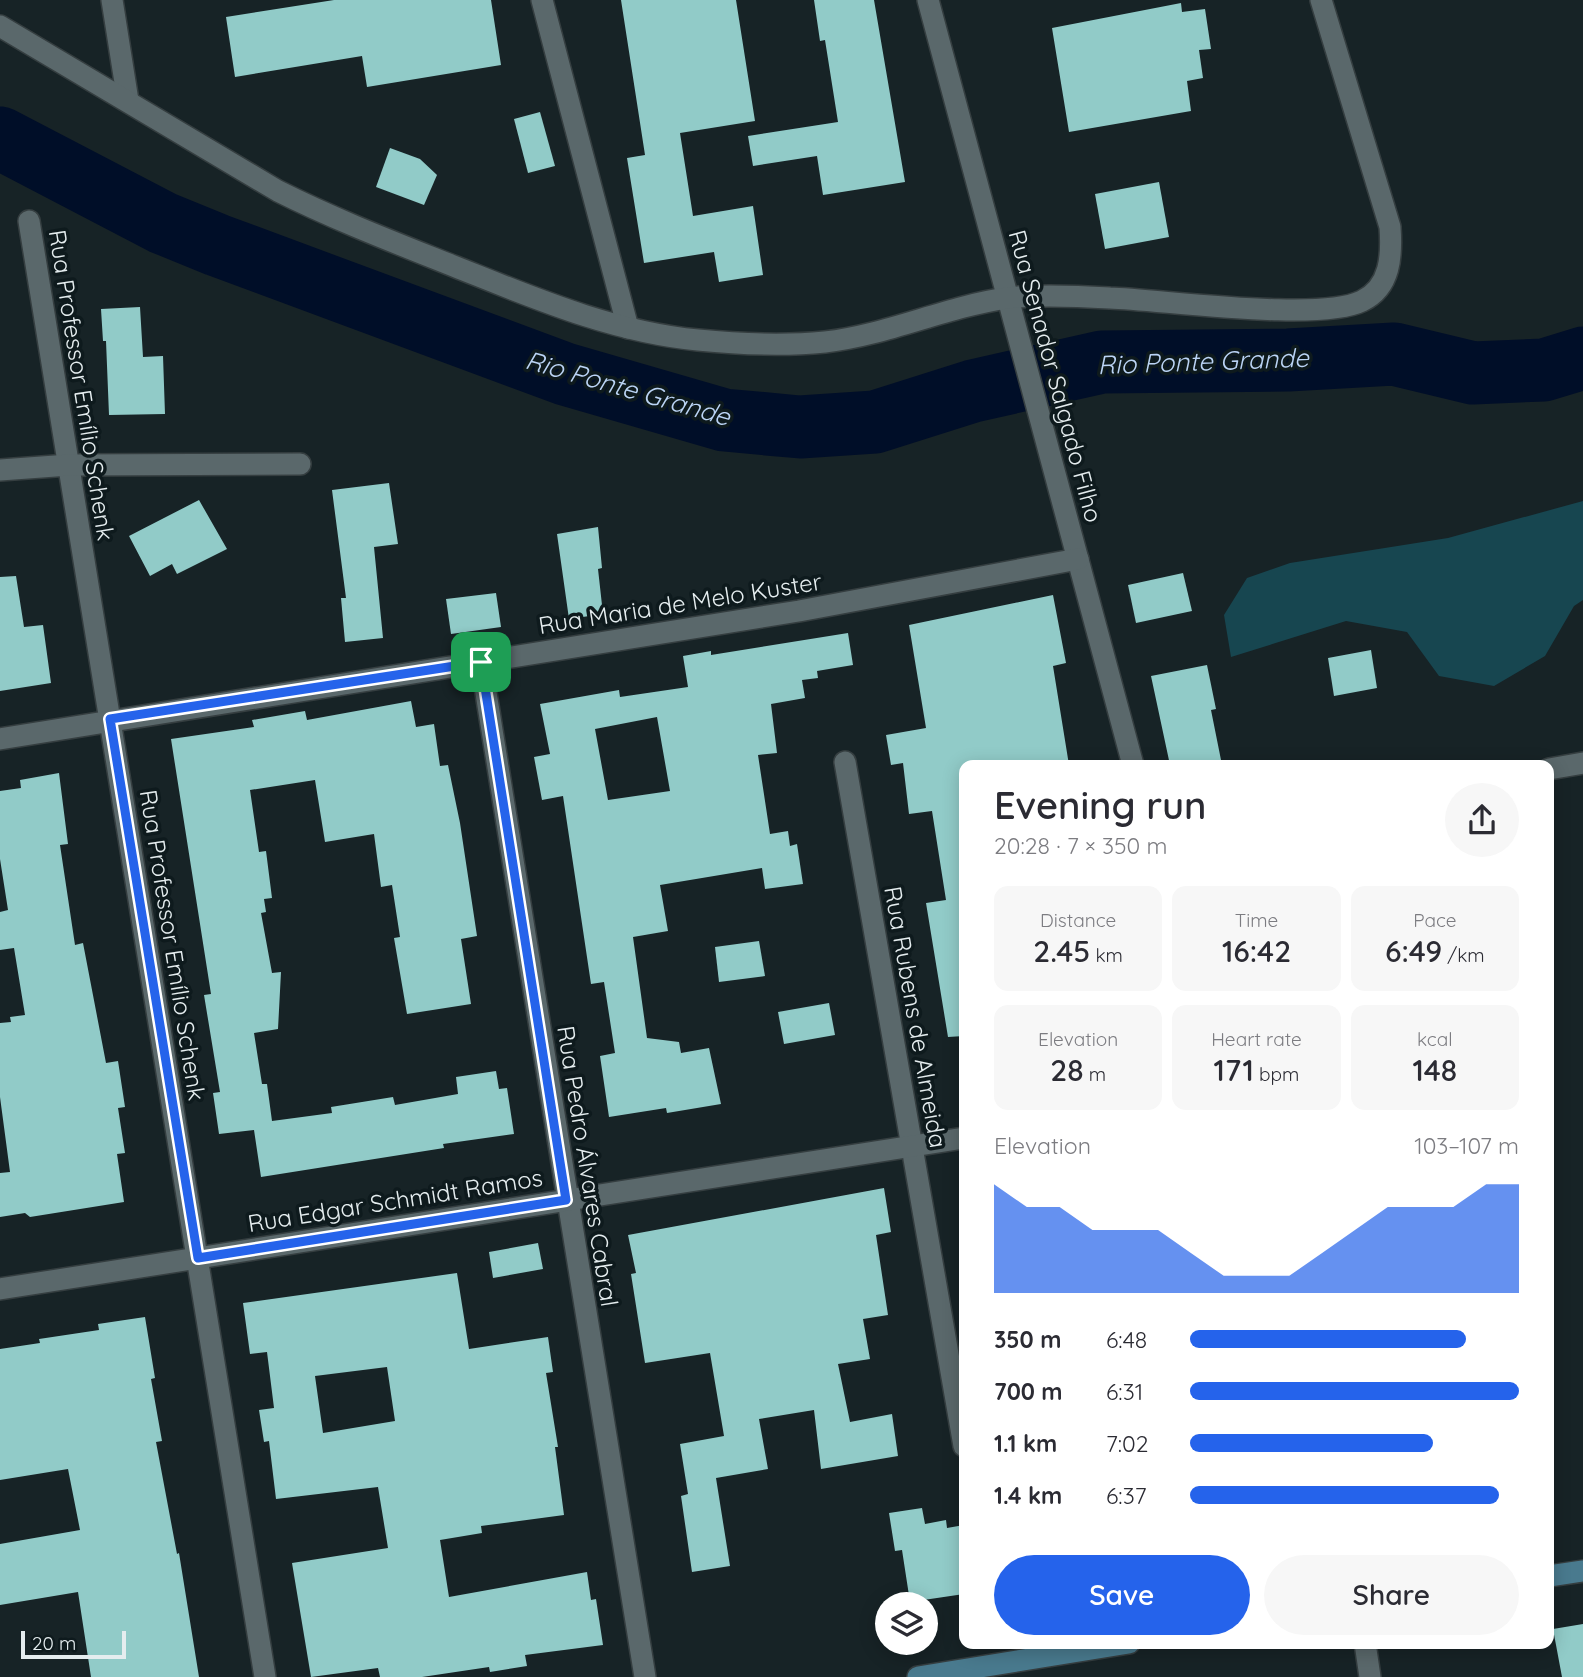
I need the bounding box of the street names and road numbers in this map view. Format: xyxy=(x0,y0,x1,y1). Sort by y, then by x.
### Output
street label: Rua Senador Salgado Filho xyxy=(1002,226,1110,526)
street label: Rua Professor Emílio Schenk xyxy=(43,227,121,543)
street label: Rua Maria de Melo Kuster xyxy=(536,566,824,640)
street label: Rua Professor Emílio Schenk xyxy=(134,787,212,1103)
street label: Rua Rubens de Almeida xyxy=(878,884,954,1150)
street label: Rua Pedro Álvares Cabral xyxy=(551,1023,625,1309)
street label: Rua Edgar Schmidt Ramos xyxy=(245,1162,545,1238)

